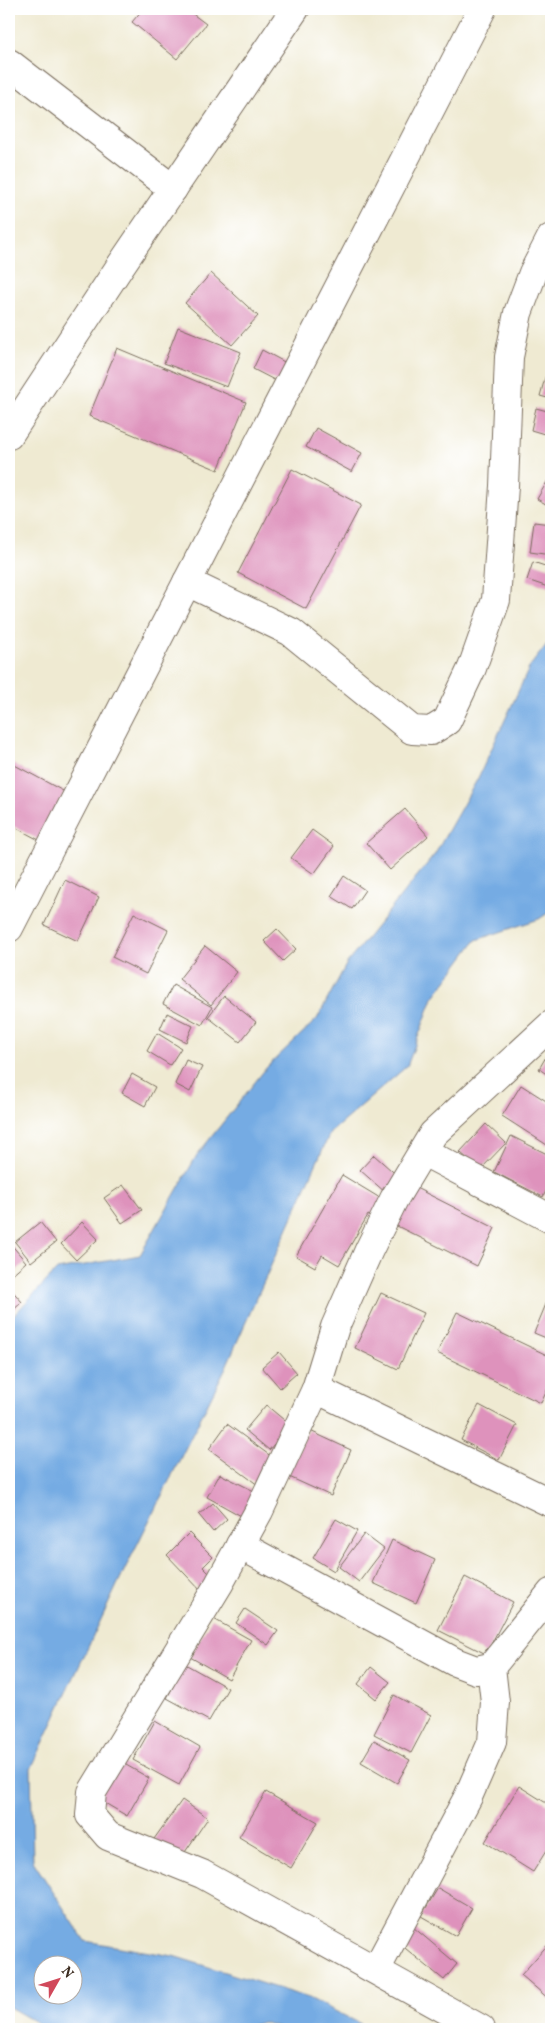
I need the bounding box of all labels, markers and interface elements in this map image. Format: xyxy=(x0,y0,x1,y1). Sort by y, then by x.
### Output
north arrow xyxy=(32,1956,82,2006)
text: N xyxy=(56,1963,78,1983)

